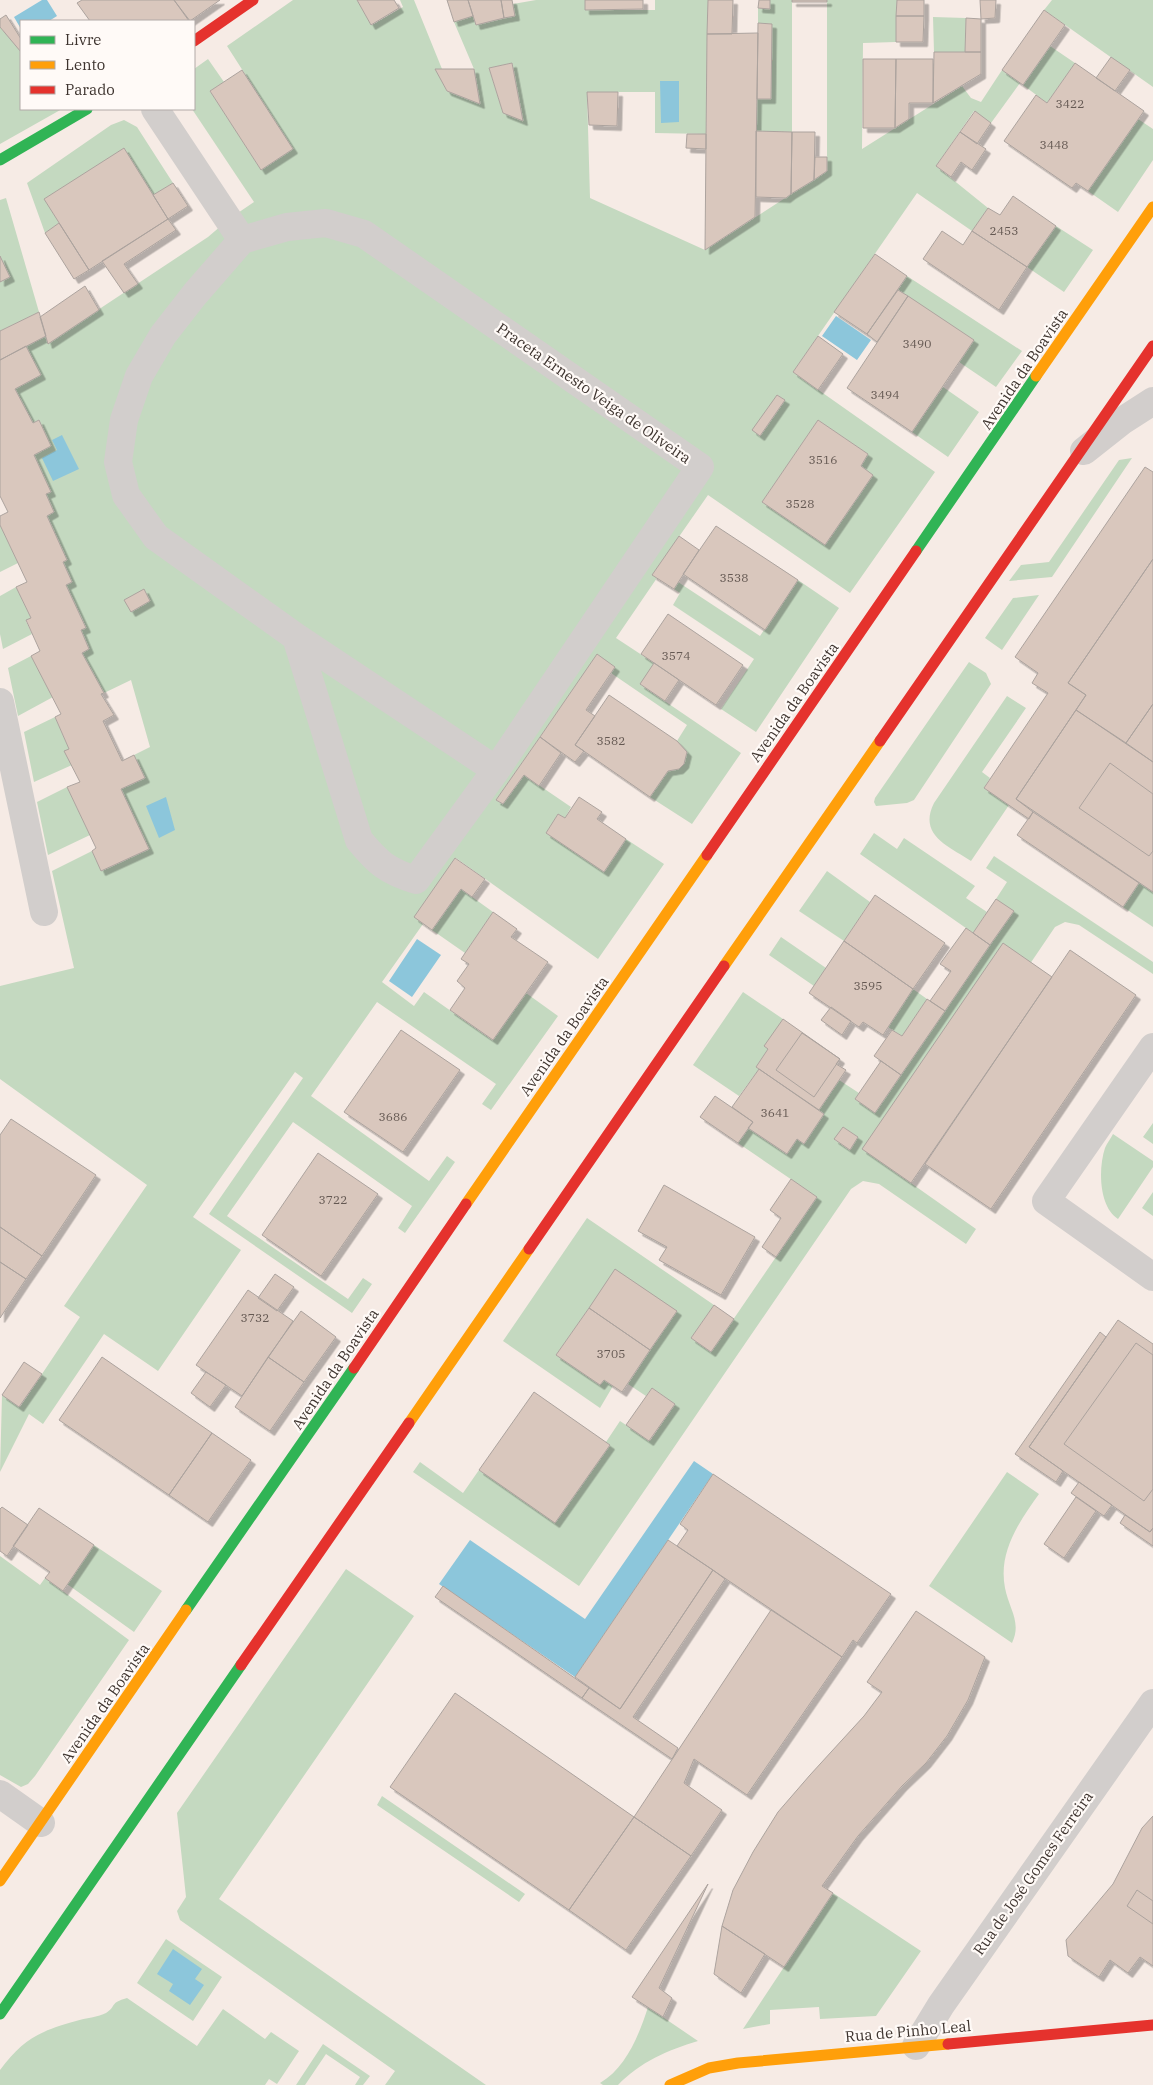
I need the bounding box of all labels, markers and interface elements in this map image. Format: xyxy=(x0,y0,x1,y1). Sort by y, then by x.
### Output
legend xyxy=(20,20,195,110)
text: Livre xyxy=(65,30,101,49)
text: Lento xyxy=(65,55,105,74)
text: Parado xyxy=(65,80,115,99)
house number: 3422 xyxy=(1056,96,1084,111)
house number: 3448 xyxy=(1040,137,1068,152)
house number: 2453 xyxy=(990,223,1018,238)
street label: Avenida da Boavista xyxy=(976,305,1072,433)
street label: Praceta Ernesto Veiga de Oliveira xyxy=(493,318,695,468)
house number: 3490 xyxy=(903,336,931,351)
house number: 3494 xyxy=(871,387,899,402)
house number: 3516 xyxy=(809,452,837,467)
house number: 3528 xyxy=(786,496,814,511)
house number: 3538 xyxy=(720,570,748,585)
street label: Avenida da Boavista xyxy=(746,638,842,766)
house number: 3574 xyxy=(662,648,690,663)
house number: 3582 xyxy=(597,733,625,748)
street label: Avenida da Boavista xyxy=(516,972,612,1100)
house number: 3595 xyxy=(854,978,882,993)
house number: 3641 xyxy=(761,1105,789,1120)
house number: 3686 xyxy=(379,1109,407,1124)
house number: 3722 xyxy=(319,1192,347,1207)
street label: Avenida da Boavista xyxy=(287,1305,383,1433)
house number: 3732 xyxy=(241,1310,269,1325)
house number: 3705 xyxy=(597,1346,625,1361)
street label: Avenida da Boavista xyxy=(57,1639,153,1767)
street label: Rua de José Gomes Ferreira xyxy=(969,1787,1097,1959)
street label: Rua de Pinho Leal xyxy=(844,2016,972,2046)

